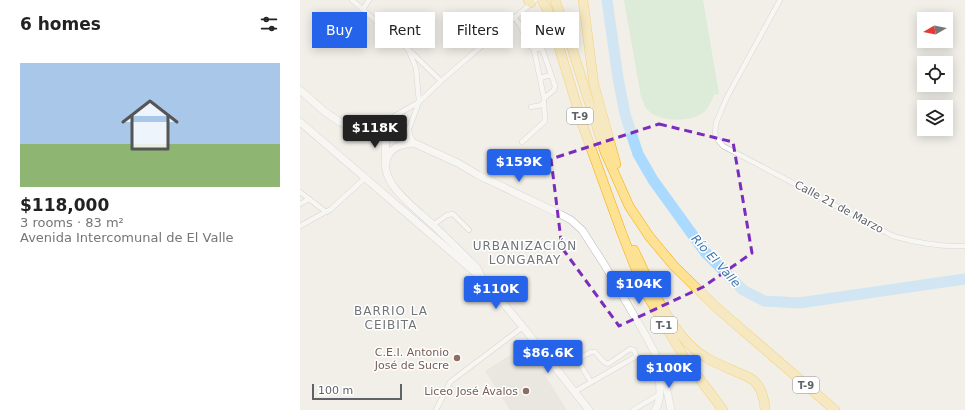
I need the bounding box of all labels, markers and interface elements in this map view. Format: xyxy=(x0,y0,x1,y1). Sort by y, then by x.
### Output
chip: Buy xyxy=(312,12,367,48)
chip: Rent xyxy=(375,12,435,48)
chip: Filters xyxy=(443,12,513,48)
chip: New xyxy=(521,12,579,48)
north arrow xyxy=(917,12,953,48)
map controls xyxy=(917,12,953,136)
icon: filters xyxy=(258,13,280,35)
text: 6 homes xyxy=(20,14,101,34)
button: locate xyxy=(917,56,953,92)
icon: home xyxy=(114,89,186,161)
button: layers xyxy=(917,100,953,136)
road number: T-9 xyxy=(567,108,593,124)
pin: $118K xyxy=(347,115,403,149)
text: $118K xyxy=(352,120,398,135)
pin: $159K xyxy=(491,149,547,183)
text: $159K xyxy=(496,154,542,169)
street label: Calle 21 de Marzo xyxy=(792,178,886,236)
text: $118,000 xyxy=(20,195,109,215)
text: 3 rooms · 83 m² xyxy=(20,215,124,230)
text: Avenida Intercomunal de El Valle xyxy=(20,230,234,245)
water label: Río El Valle xyxy=(689,232,743,290)
district label: URBANIZACIÓN LONGARAY xyxy=(473,238,577,267)
pin: $104K xyxy=(611,271,667,305)
pin: $110K xyxy=(468,276,524,310)
text: $104K xyxy=(616,276,662,291)
text: $110K xyxy=(473,281,519,296)
district label: BARRIO LA CEIBITA xyxy=(354,304,428,332)
road number: T-1 xyxy=(651,317,677,333)
pin: $86.6K xyxy=(515,340,581,374)
text: $86.6K xyxy=(522,345,574,360)
place label: C.E.I. Antonio José de Sucre xyxy=(374,346,449,372)
marker: C.E.I. Antonio José de Sucre xyxy=(452,353,462,363)
pin: $100K xyxy=(641,355,697,389)
text: $100K xyxy=(646,360,692,375)
road number: T-9 xyxy=(793,377,819,393)
scale bar xyxy=(312,382,402,401)
text: 100 m xyxy=(318,384,353,397)
place label: Liceo José Ávalos xyxy=(424,385,518,398)
marker: Liceo José Ávalos xyxy=(521,386,531,396)

